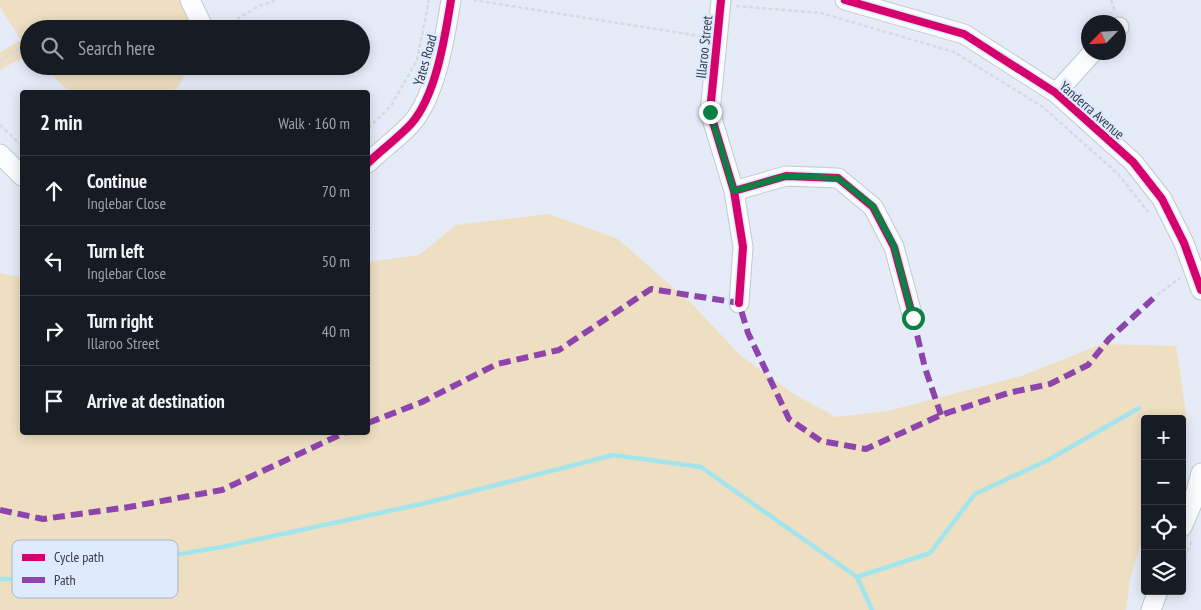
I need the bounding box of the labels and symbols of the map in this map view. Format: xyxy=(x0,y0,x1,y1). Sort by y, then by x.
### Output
street label: Illaroo Street xyxy=(692,14,716,79)
north arrow xyxy=(1081,15,1126,60)
street label: Yates Road xyxy=(409,32,441,88)
street label: Yanderra Avenue xyxy=(1056,77,1128,143)
route end xyxy=(699,101,722,124)
route start xyxy=(902,307,925,330)
legend xyxy=(12,540,178,598)
text: Cycle path xyxy=(54,548,104,566)
text: Path xyxy=(54,571,76,589)

